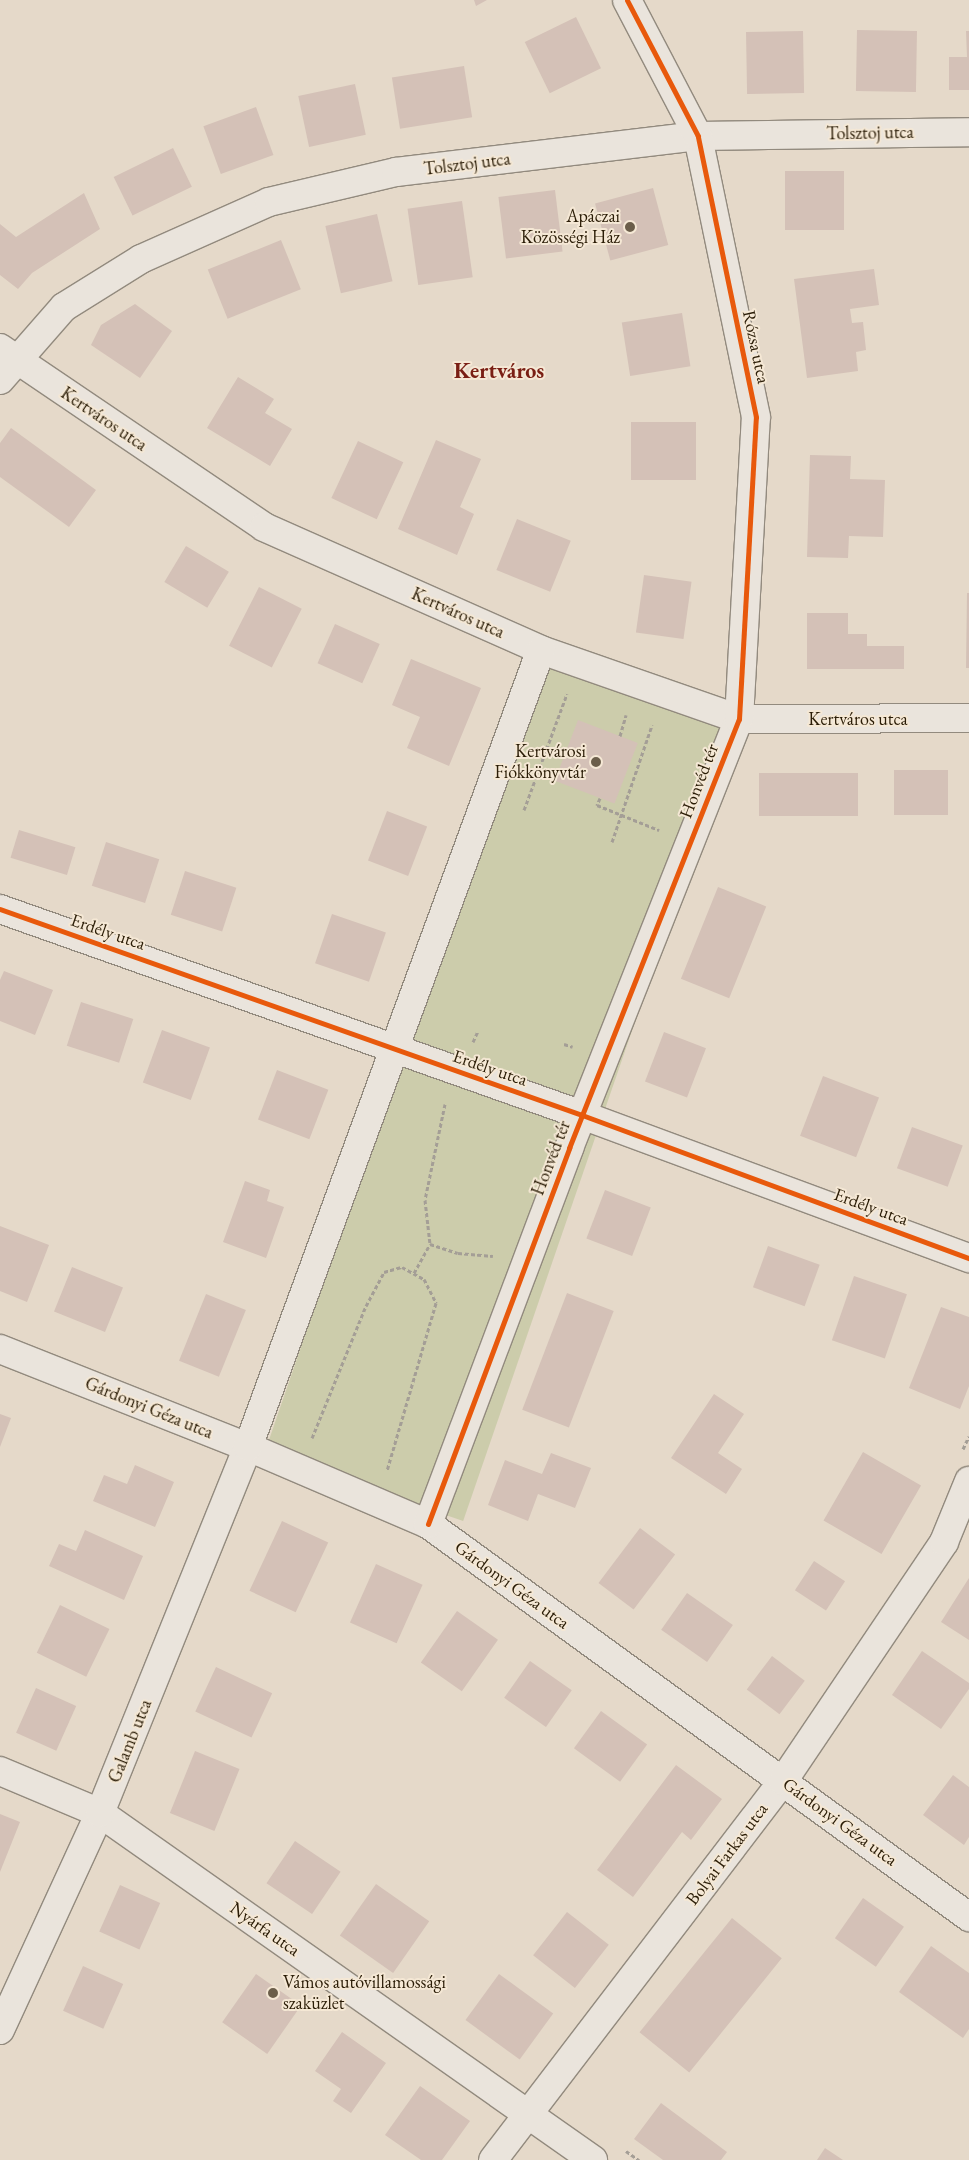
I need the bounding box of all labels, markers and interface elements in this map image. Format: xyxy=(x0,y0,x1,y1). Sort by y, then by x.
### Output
street label: Tolsztoj utca xyxy=(826,121,914,145)
street label: Tolsztoj utca xyxy=(422,148,512,180)
place label: Apáczai Közösségi Ház xyxy=(521,206,620,248)
marker: Apáczai Közösségi Ház xyxy=(624,221,636,233)
street label: Rózsa utca xyxy=(738,308,774,386)
district label: Kertváros xyxy=(454,358,544,384)
street label: Kertváros utca xyxy=(57,382,151,456)
street label: Kertváros utca xyxy=(408,583,508,643)
street label: Kertváros utca xyxy=(808,708,908,730)
place label: Kertvárosi Fiókkönyvtár xyxy=(495,741,586,784)
street label: Honvéd tér xyxy=(675,741,723,821)
marker: Kertvárosi Fiókkönyvtár xyxy=(590,756,602,768)
street label: Erdély utca xyxy=(68,909,148,955)
street label: Erdély utca xyxy=(450,1045,530,1091)
street label: Honvéd tér xyxy=(527,1118,575,1198)
street label: Erdély utca xyxy=(831,1184,911,1230)
street label: Gárdonyi Géza utca xyxy=(82,1372,216,1444)
street label: Gárdonyi Géza utca xyxy=(451,1536,573,1634)
street label: Galamb utca xyxy=(103,1696,157,1786)
street label: Gárdonyi Géza utca xyxy=(779,1773,901,1871)
street label: Bolyai Farkas utca xyxy=(681,1799,773,1909)
street label: Nyárfa utca xyxy=(226,1897,304,1961)
place label: Vámos autóvillamossági szaküzlet xyxy=(283,1972,446,2015)
marker: Vámos autóvillamossági szaküzlet xyxy=(267,1987,279,1999)

